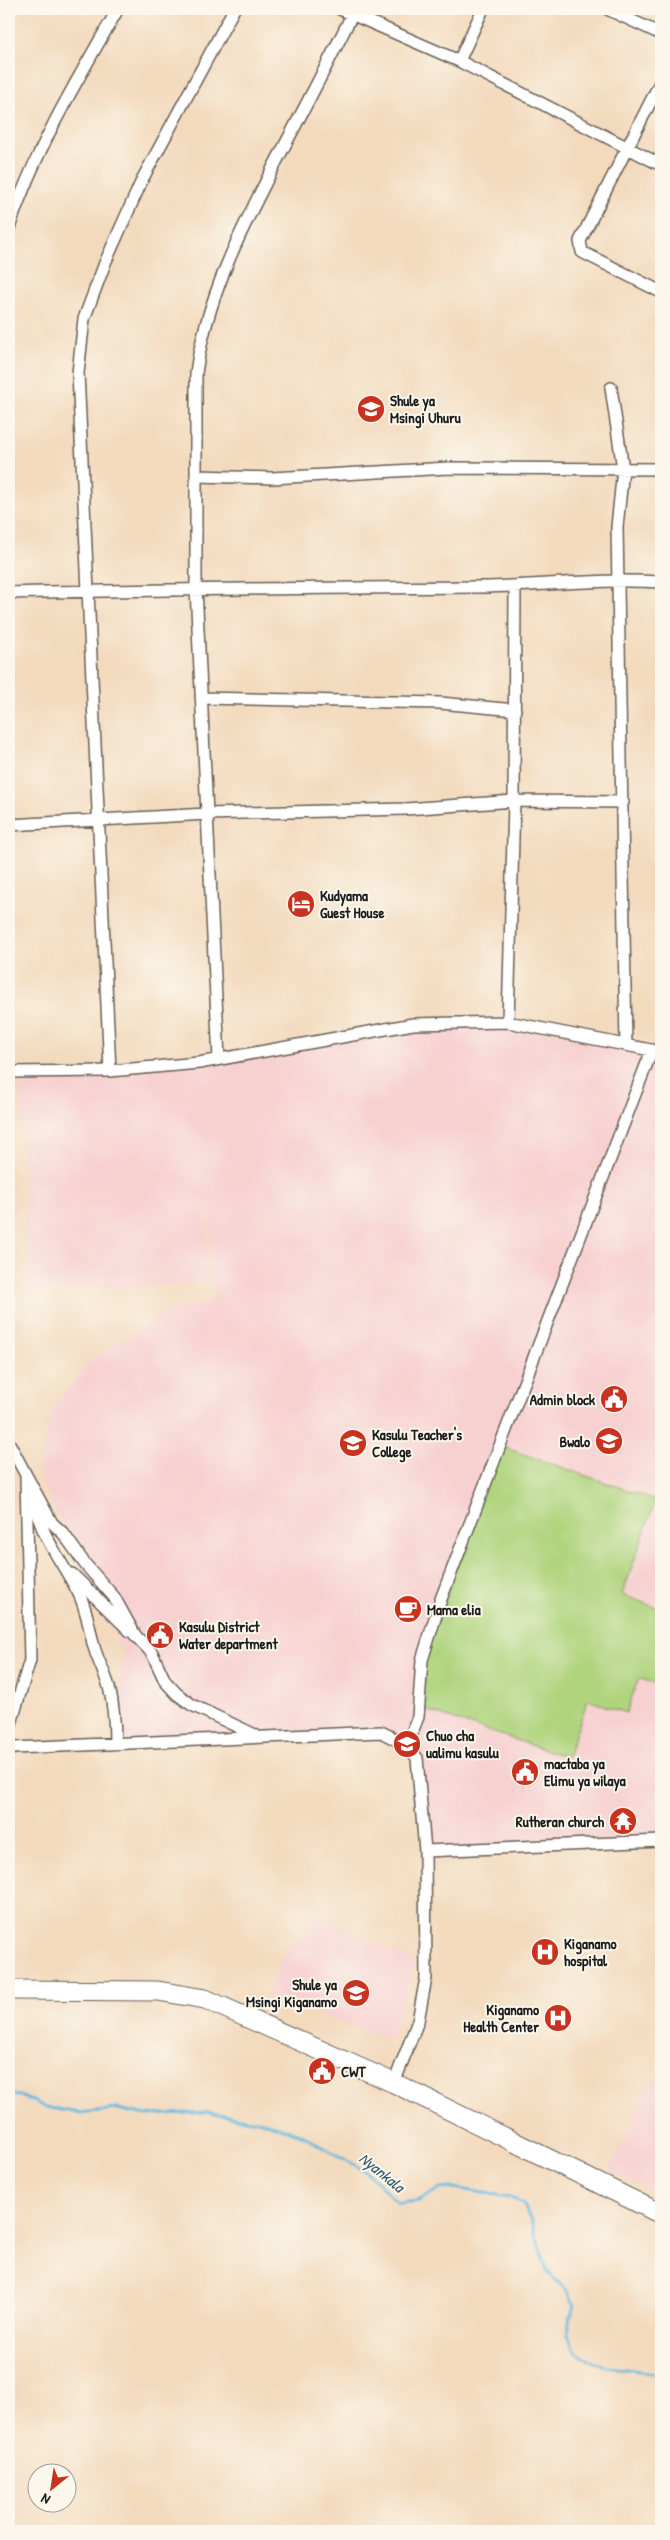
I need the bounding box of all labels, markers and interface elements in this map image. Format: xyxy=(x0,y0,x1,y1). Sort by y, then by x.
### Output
place label: Shule ya Msingi Uhuru xyxy=(390,390,462,429)
school or university icon: Shule ya Msingi Uhuru xyxy=(356,394,386,424)
place label: Kudyama Guest House xyxy=(320,885,384,923)
hotel icon: Kudyama Guest House xyxy=(286,889,316,919)
public building icon: Admin block xyxy=(599,1384,629,1414)
place label: Admin block xyxy=(530,1389,596,1410)
place label: Kasulu Teacher's College xyxy=(372,1424,462,1463)
school or university icon: Bwalo xyxy=(594,1426,624,1456)
school or university icon: Kasulu Teacher's College xyxy=(338,1428,368,1458)
place label: Bwalo xyxy=(560,1431,590,1452)
cafe icon: Mama elia xyxy=(393,1594,423,1624)
place label: Mama elia xyxy=(427,1599,481,1620)
place label: Kasulu District Water department xyxy=(179,1616,278,1655)
public building icon: Kasulu District Water department xyxy=(145,1620,175,1650)
place label: Chuo cha ualimu kasulu xyxy=(426,1725,500,1763)
school or university icon: Chuo cha ualimu kasulu xyxy=(392,1729,422,1759)
place label: mactaba ya Elimu ya wilaya xyxy=(544,1753,626,1792)
public building icon: mactaba ya Elimu ya wilaya xyxy=(510,1757,540,1787)
temple icon: Rutheran church xyxy=(608,1806,638,1836)
place label: Rutheran church xyxy=(516,1811,605,1832)
place label: Kiganamo hospital xyxy=(564,1933,617,1972)
hospital icon: Kiganamo hospital xyxy=(530,1937,560,1967)
place label: Shule ya Msingi Kiganamo xyxy=(246,1974,337,2013)
school or university icon: Shule ya Msingi Kiganamo xyxy=(341,1978,371,2008)
place label: Kiganamo Health Center xyxy=(463,1999,539,2037)
hospital icon: Kiganamo Health Center xyxy=(543,2003,573,2033)
public building icon: CWT xyxy=(307,2056,337,2086)
place label: CWT xyxy=(341,2061,366,2082)
water label: Nyankala xyxy=(355,2147,411,2198)
north arrow xyxy=(28,2462,78,2512)
text: N xyxy=(37,2489,53,2510)

